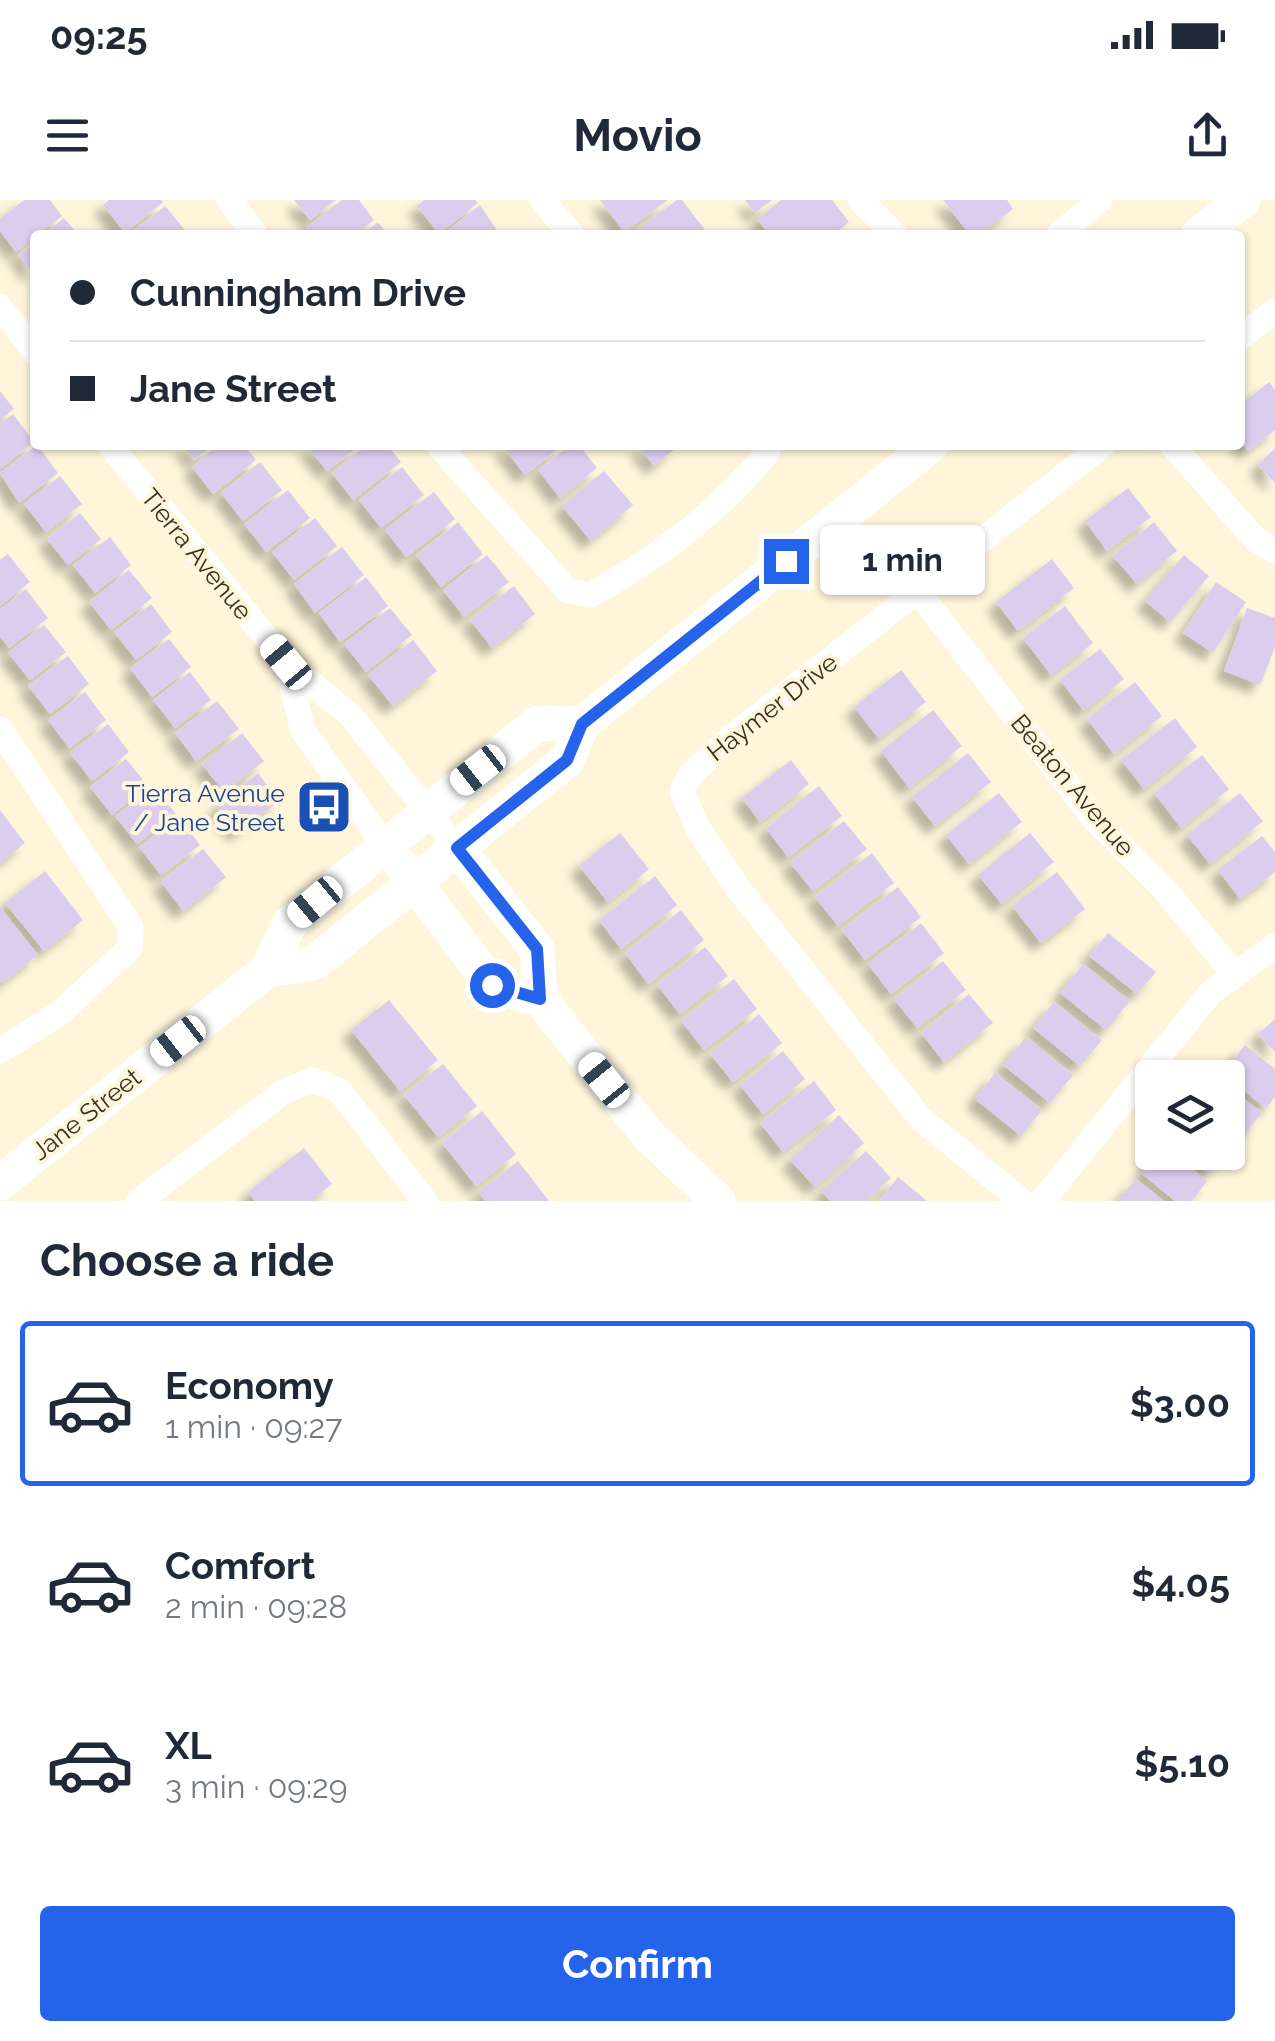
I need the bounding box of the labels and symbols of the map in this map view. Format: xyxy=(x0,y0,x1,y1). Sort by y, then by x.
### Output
street label: Tierra Avenue xyxy=(135,482,259,626)
callout: 1 min xyxy=(821,526,986,596)
route end xyxy=(764,539,809,584)
car xyxy=(255,629,317,695)
street label: Haymer Drive xyxy=(701,647,843,767)
street label: Beaton Avenue xyxy=(1005,708,1141,862)
car xyxy=(445,740,511,800)
bus stop icon: Tierra Avenue / Jane Street xyxy=(294,777,354,837)
place label: Tierra Avenue / Jane Street xyxy=(125,778,286,837)
car xyxy=(282,871,348,933)
route start xyxy=(470,963,515,1008)
car xyxy=(145,1011,211,1071)
car xyxy=(573,1047,635,1113)
street label: Jane Street xyxy=(25,1062,147,1166)

